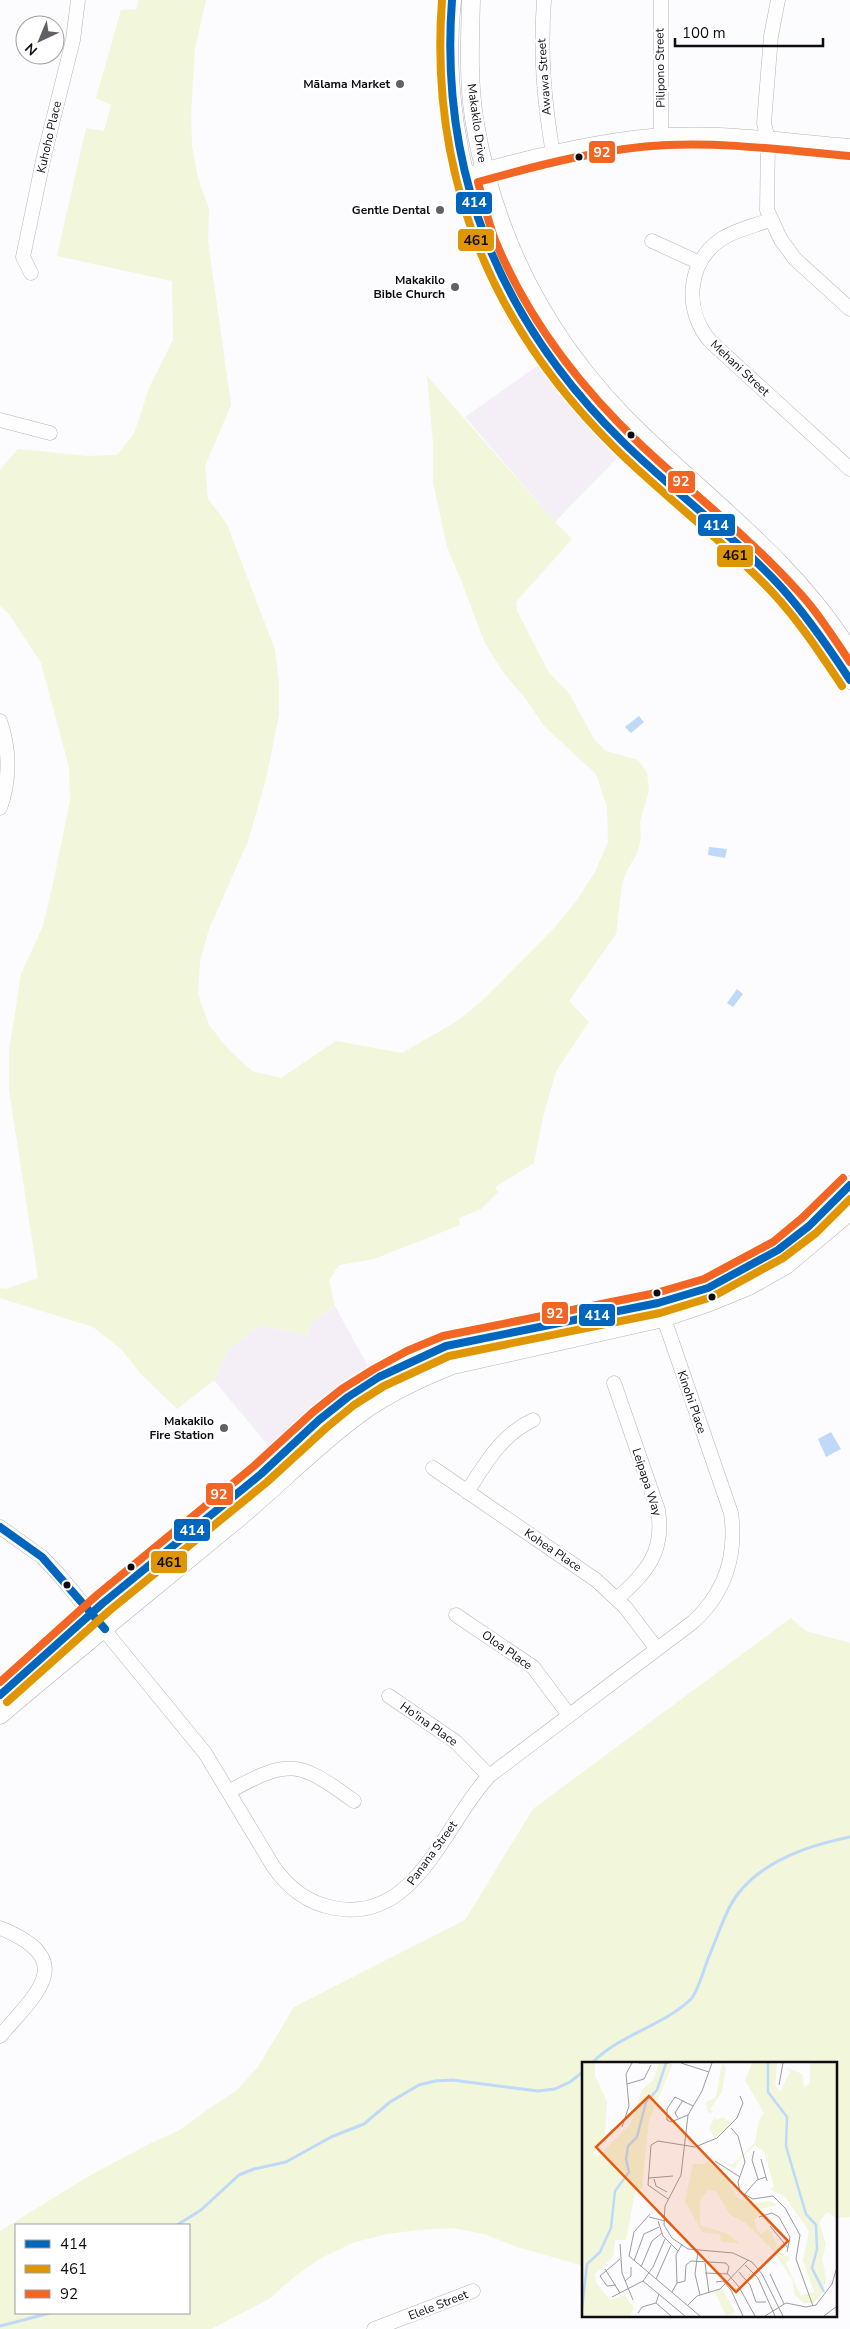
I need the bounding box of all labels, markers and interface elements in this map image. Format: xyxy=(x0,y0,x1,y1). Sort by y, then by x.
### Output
north arrow xyxy=(15,15,65,65)
scale bar xyxy=(675,15,822,47)
text: 100 m xyxy=(682,23,726,43)
street label: Pilipono Street xyxy=(651,27,669,108)
street label: Awawa Street xyxy=(533,37,555,116)
text: N xyxy=(21,39,42,59)
place label: Mālama Market xyxy=(303,76,390,92)
marker: Mālama Market xyxy=(394,78,406,90)
street label: Makakilo Drive xyxy=(464,83,490,163)
street label: Kuhoho Place xyxy=(33,99,65,175)
line badge: 92 xyxy=(588,140,616,164)
text: 92 xyxy=(594,143,610,162)
unlabelled marker xyxy=(574,152,584,162)
line badge: 414 xyxy=(455,191,493,215)
text: 414 xyxy=(461,193,487,212)
place label: Gentle Dental xyxy=(352,202,430,218)
marker: Gentle Dental xyxy=(434,204,446,216)
line badge: 461 xyxy=(457,228,495,252)
text: 461 xyxy=(463,231,489,250)
place label: Makakilo Bible Church xyxy=(374,272,445,302)
marker: Makakilo Bible Church xyxy=(449,281,461,293)
street label: Mehani Street xyxy=(707,336,774,400)
unlabelled marker xyxy=(626,430,636,440)
line badge: 92 xyxy=(667,470,696,494)
text: 92 xyxy=(673,472,689,491)
line badge: 414 xyxy=(697,513,736,537)
text: 414 xyxy=(703,516,729,535)
line badge: 461 xyxy=(716,544,754,568)
text: 461 xyxy=(722,546,748,565)
unlabelled marker xyxy=(652,1288,662,1298)
unlabelled marker xyxy=(707,1292,717,1302)
line badge: 92 xyxy=(541,1301,569,1325)
line badge: 414 xyxy=(578,1303,616,1327)
text: 92 xyxy=(547,1304,563,1323)
text: 414 xyxy=(584,1306,610,1325)
street label: Kinohi Place xyxy=(674,1368,710,1436)
place label: Makakilo Fire Station xyxy=(150,1413,214,1443)
marker: Makakilo Fire Station xyxy=(218,1422,230,1434)
street label: Leipapa Way xyxy=(629,1446,666,1519)
line badge: 92 xyxy=(205,1482,234,1506)
text: 92 xyxy=(211,1485,227,1504)
line badge: 414 xyxy=(173,1518,211,1542)
text: 414 xyxy=(179,1521,205,1540)
street label: Kohea Place xyxy=(521,1525,585,1575)
line badge: 461 xyxy=(150,1550,188,1574)
text: 461 xyxy=(156,1553,182,1572)
unlabelled marker xyxy=(126,1562,136,1572)
unlabelled marker xyxy=(62,1580,72,1590)
street label: Oloa Place xyxy=(479,1627,535,1673)
street label: Ho'ina Place xyxy=(397,1698,461,1750)
street label: Panana Street xyxy=(403,1817,461,1888)
inset map xyxy=(582,2062,838,2316)
legend xyxy=(15,2224,190,2314)
text: 414 xyxy=(60,2234,87,2254)
text: 461 xyxy=(60,2259,87,2279)
text: 92 xyxy=(60,2284,78,2304)
street label: Elele Street xyxy=(406,2286,471,2324)

